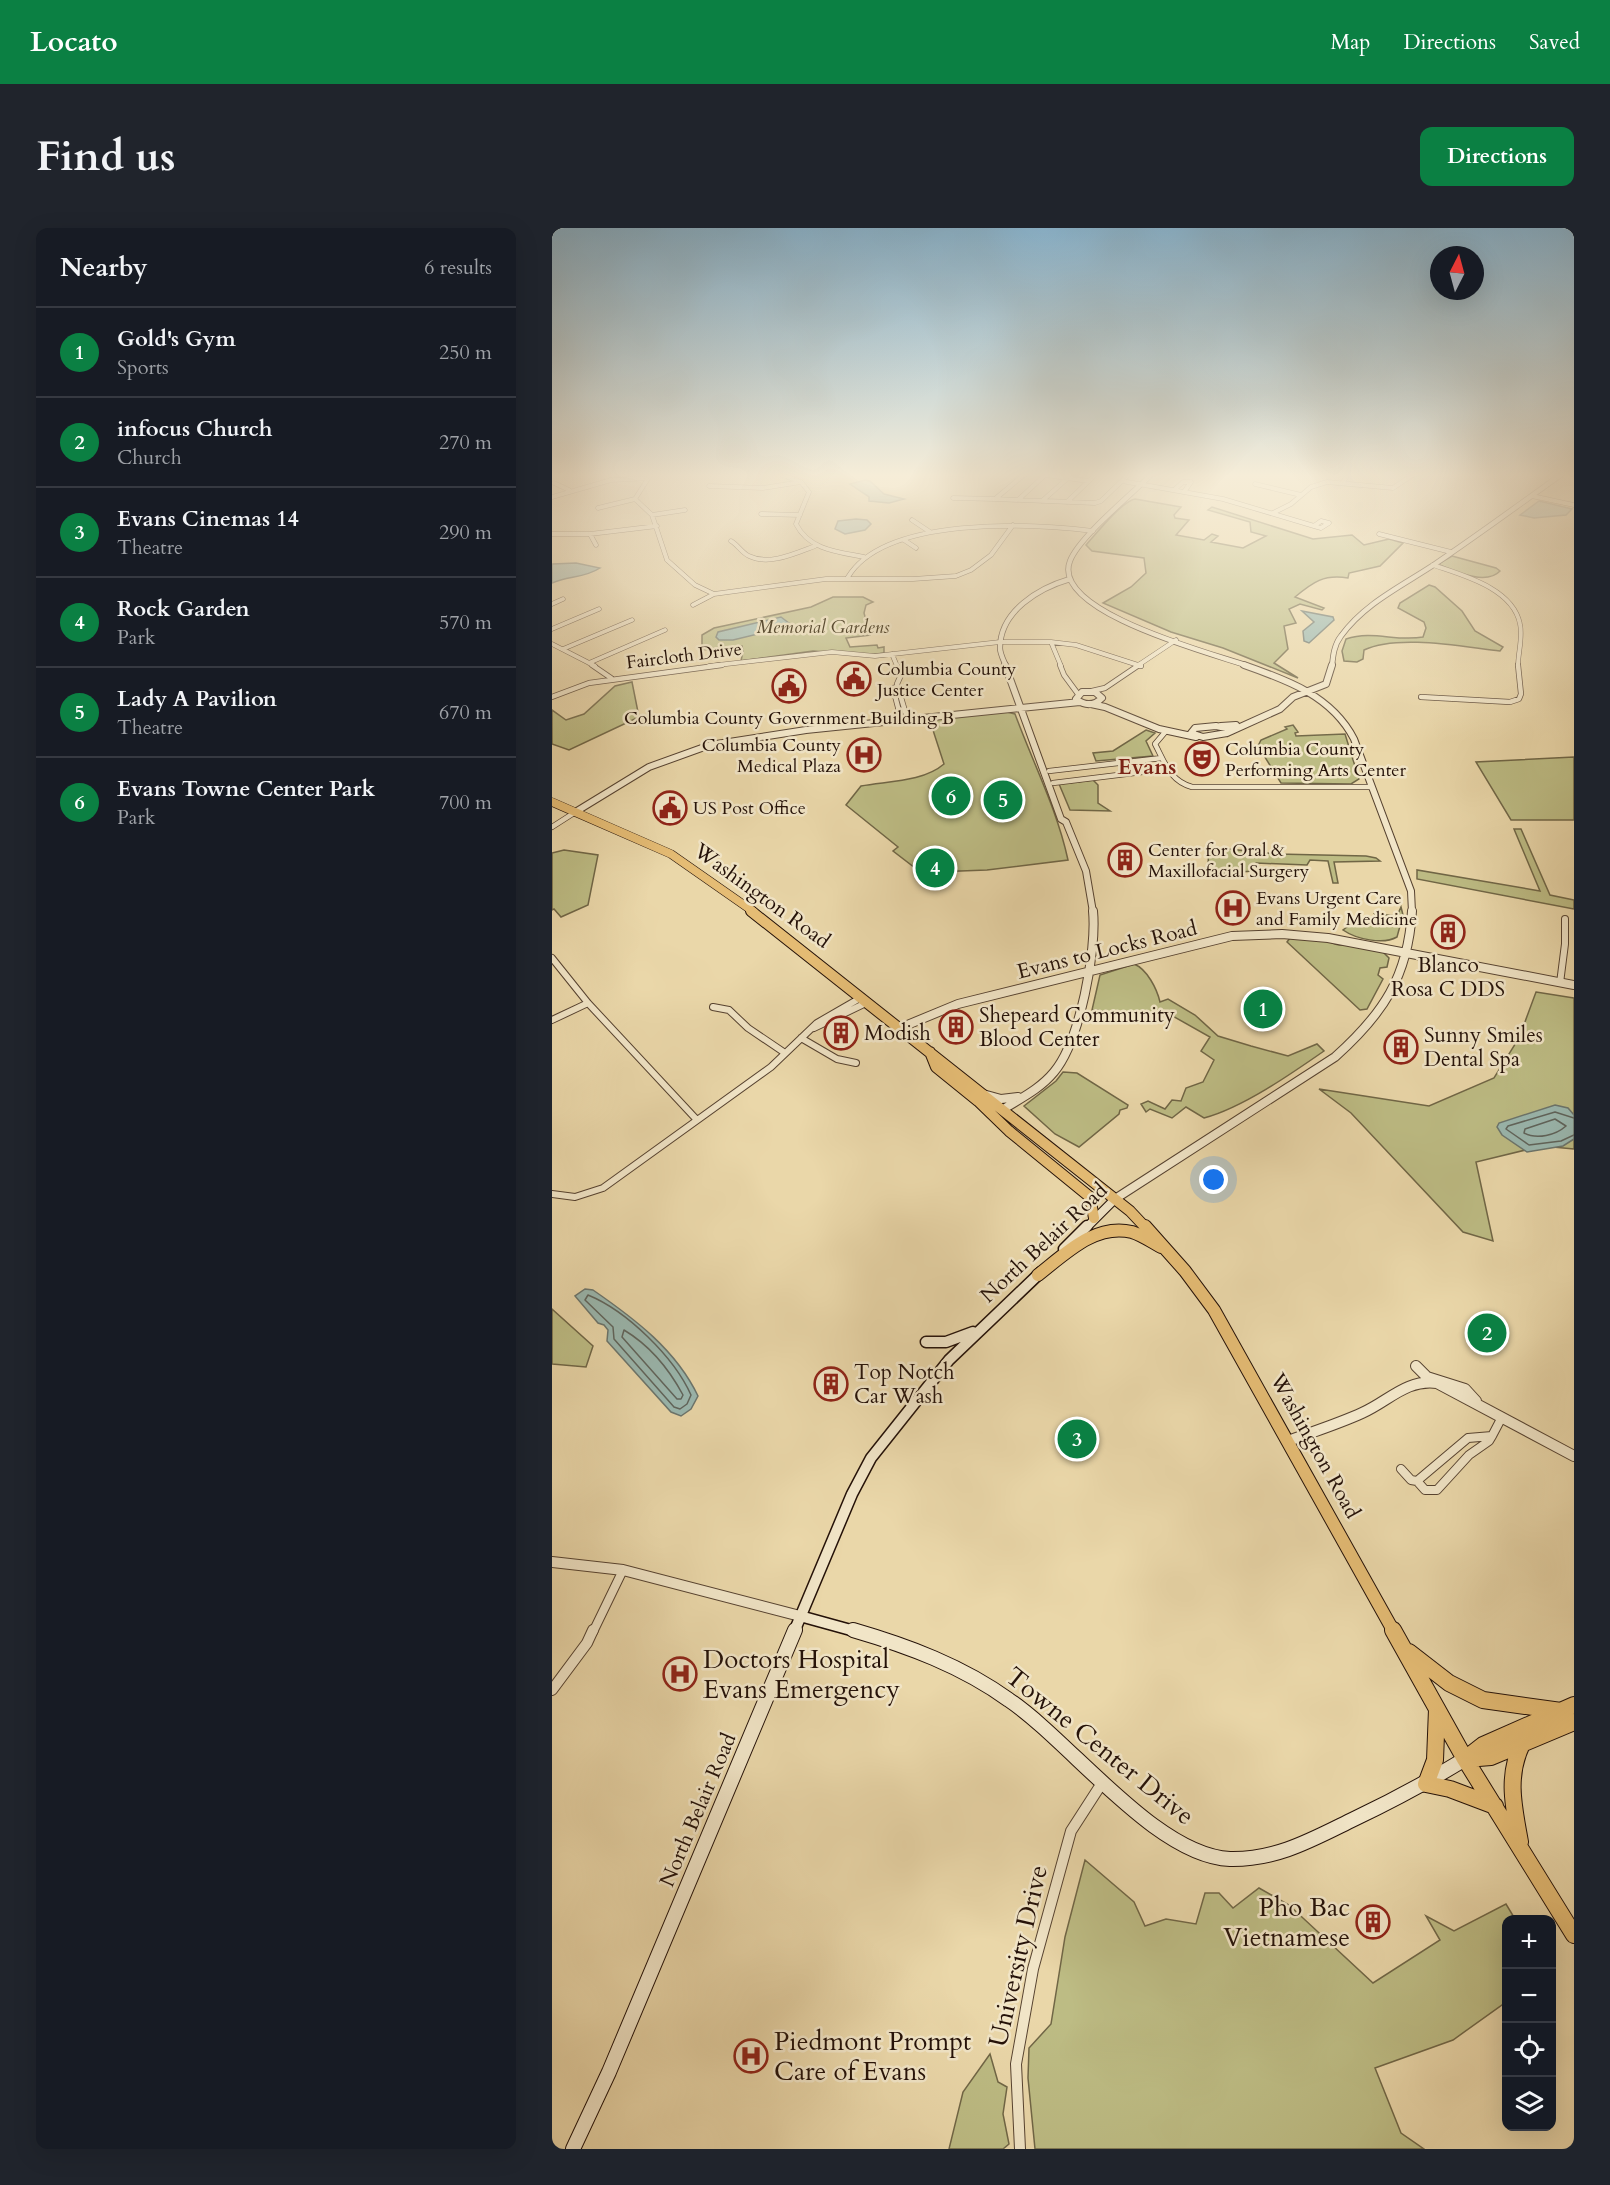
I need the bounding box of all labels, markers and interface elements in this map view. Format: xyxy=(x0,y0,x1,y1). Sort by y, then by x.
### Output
text: Locato xyxy=(30,23,118,61)
text: Map xyxy=(1330,28,1370,57)
text: Directions xyxy=(1403,28,1496,57)
text: Saved xyxy=(1529,28,1580,57)
button: Directions xyxy=(1420,127,1574,186)
text: Find us xyxy=(36,128,176,185)
north arrow xyxy=(1430,246,1484,300)
text: Nearby xyxy=(60,250,148,285)
text: 6 results xyxy=(424,254,492,281)
text: Gold's Gym xyxy=(117,324,236,354)
text: 1 xyxy=(74,339,85,366)
text: 250 m xyxy=(439,339,492,366)
text: Sports xyxy=(117,354,169,381)
text: infocus Church xyxy=(117,414,273,444)
text: 2 xyxy=(74,429,85,456)
text: 270 m xyxy=(439,429,492,456)
text: Church xyxy=(117,444,182,471)
text: Evans Cinemas 14 xyxy=(117,504,299,534)
text: 3 xyxy=(74,519,85,546)
text: 290 m xyxy=(439,519,492,546)
text: Theatre xyxy=(117,534,183,561)
text: Rock Garden xyxy=(117,594,250,624)
text: 4 xyxy=(74,609,85,636)
text: 570 m xyxy=(439,609,492,636)
park label: Memorial Gardens xyxy=(757,615,890,640)
text: Park xyxy=(117,624,155,651)
street label: Faircloth Drive xyxy=(625,637,743,675)
place label: Columbia County Justice Center xyxy=(874,657,1017,703)
public building icon: Columbia County Justice Center xyxy=(836,661,872,697)
public building icon: Columbia County Government Building B xyxy=(771,668,807,704)
text: Lady A Pavilion xyxy=(117,684,277,714)
text: 5 xyxy=(74,699,85,726)
text: 670 m xyxy=(439,699,492,726)
place label: Columbia County Government Building B xyxy=(624,706,954,731)
text: Theatre xyxy=(117,714,183,741)
place label: Columbia County Medical Plaza xyxy=(702,733,841,779)
hospital icon: Columbia County Medical Plaza xyxy=(846,737,882,773)
place label: Columbia County Performing Arts Center xyxy=(1225,737,1407,783)
theatre icon: Columbia County Performing Arts Center xyxy=(1184,741,1220,777)
district label: Evans xyxy=(1118,752,1176,782)
text: Evans Towne Center Park xyxy=(117,774,375,804)
pin: 6 xyxy=(932,774,970,818)
pin: 5 xyxy=(984,778,1022,822)
text: 6 xyxy=(74,789,85,816)
text: 700 m xyxy=(439,789,492,816)
public building icon: US Post Office xyxy=(652,790,688,826)
place label: US Post Office xyxy=(693,796,806,821)
text: Park xyxy=(117,804,155,831)
street label: Washington Road xyxy=(687,836,836,955)
place label: Center for Oral & Maxillofacial Surgery xyxy=(1148,838,1310,884)
building icon: Center for Oral & Maxillofacial Surgery xyxy=(1107,842,1143,878)
pin: 4 xyxy=(916,846,955,890)
place label: Evans Urgent Care and Family Medicine xyxy=(1256,886,1417,932)
hospital icon: Evans Urgent Care and Family Medicine xyxy=(1215,890,1251,926)
street label: Evans to Locks Road xyxy=(1014,914,1200,986)
building icon: Blanco Rosa C DDS xyxy=(1430,914,1466,950)
place label: Blanco Rosa C DDS xyxy=(1391,951,1505,1004)
pin: 1 xyxy=(1244,986,1282,1032)
place label: Shepeard Community Blood Center xyxy=(979,1001,1175,1054)
building icon: Shepeard Community Blood Center xyxy=(938,1009,974,1045)
building icon: Modish xyxy=(823,1015,859,1051)
place label: Modish xyxy=(864,1019,931,1048)
place label: Sunny Smiles Dental Spa xyxy=(1424,1021,1543,1074)
building icon: Sunny Smiles Dental Spa xyxy=(1383,1029,1419,1065)
your location xyxy=(1199,1165,1228,1194)
street label: North Belair Road xyxy=(974,1176,1114,1310)
pin: 2 xyxy=(1468,1310,1506,1356)
place label: Top Notch Car Wash xyxy=(854,1358,955,1411)
building icon: Top Notch Car Wash xyxy=(813,1366,849,1402)
street label: Washington Road xyxy=(1263,1367,1367,1524)
pin: 3 xyxy=(1058,1416,1096,1462)
place label: Doctors Hospital Evans Emergency xyxy=(703,1642,900,1707)
hospital icon: Doctors Hospital Evans Emergency xyxy=(662,1656,698,1692)
street label: Towne Center Drive xyxy=(998,1659,1202,1833)
street label: North Belair Road xyxy=(653,1729,743,1891)
street label: University Drive xyxy=(980,1862,1056,2050)
place label: Pho Bac Vietnamese xyxy=(1223,1890,1350,1955)
building icon: Pho Bac Vietnamese xyxy=(1355,1904,1391,1940)
map controls xyxy=(1502,1915,1556,2131)
button: + xyxy=(1502,1915,1556,1969)
button: − xyxy=(1502,1969,1556,2023)
button: locate xyxy=(1502,2023,1556,2077)
place label: Piedmont Prompt Care of Evans xyxy=(774,2024,971,2089)
hospital icon: Piedmont Prompt Care of Evans xyxy=(733,2038,769,2074)
button: layers xyxy=(1502,2077,1556,2131)

